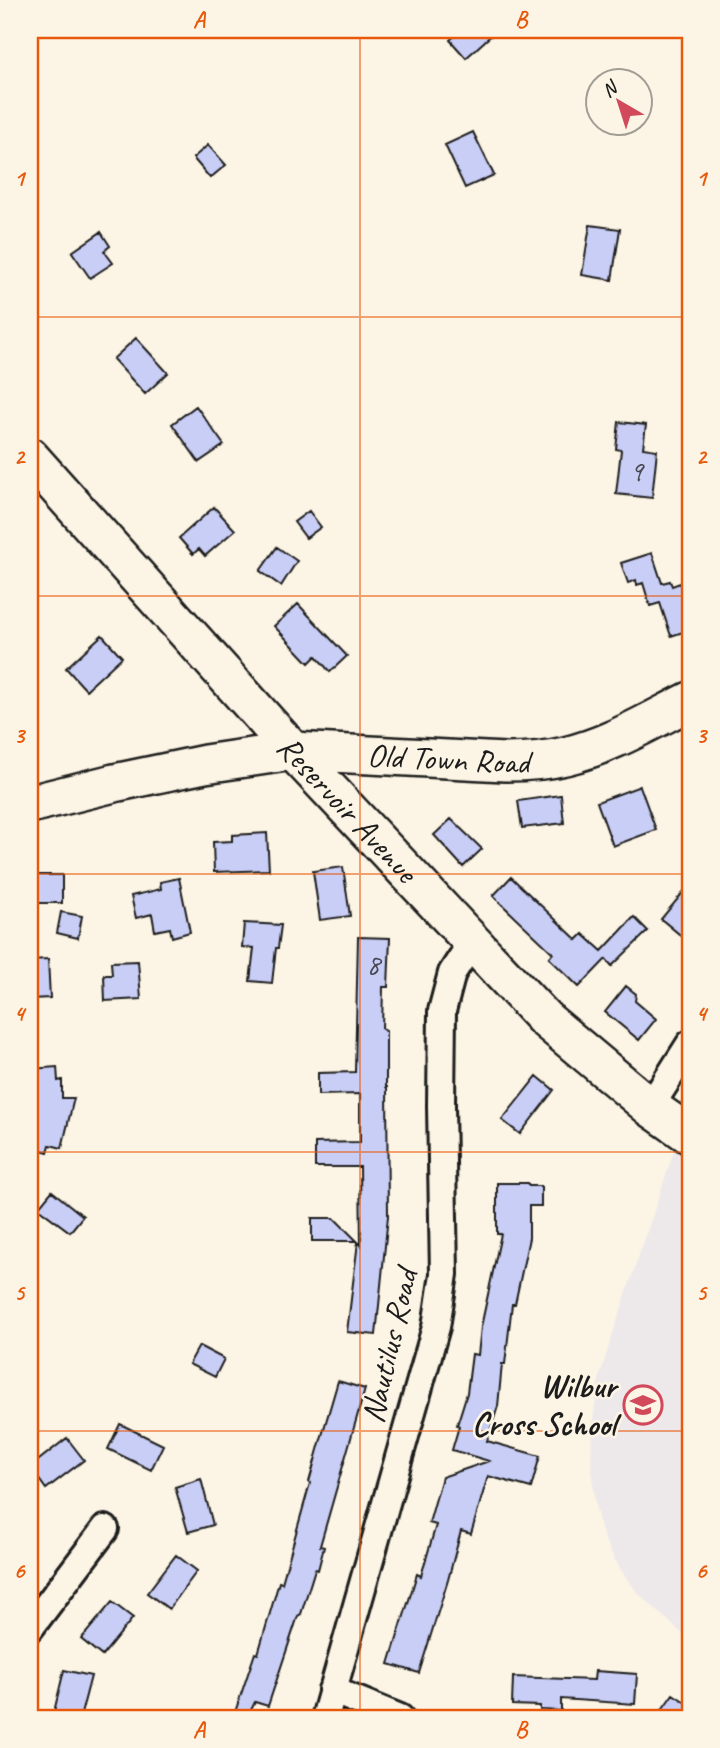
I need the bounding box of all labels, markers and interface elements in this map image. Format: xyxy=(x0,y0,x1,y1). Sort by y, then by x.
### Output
text: A xyxy=(193,5,207,34)
text: B xyxy=(515,5,529,34)
north arrow xyxy=(584,66,654,136)
text: N xyxy=(597,75,624,103)
text: 1 xyxy=(14,164,27,193)
text: 1 xyxy=(696,164,709,193)
text: 2 xyxy=(14,442,27,471)
text: 2 xyxy=(696,442,709,471)
house number: 9 xyxy=(629,452,645,490)
text: 3 xyxy=(14,721,27,750)
text: 3 xyxy=(696,721,709,750)
street label: Reservoir Avenue xyxy=(268,727,428,893)
street label: Old Town Road xyxy=(366,734,535,783)
house number: 8 xyxy=(366,945,382,983)
text: 4 xyxy=(14,999,27,1028)
text: 4 xyxy=(696,999,709,1028)
street label: Nautilus Road xyxy=(351,1260,428,1427)
text: 5 xyxy=(14,1278,26,1307)
text: 5 xyxy=(696,1278,708,1307)
place label: Wilbur Cross School xyxy=(472,1365,622,1445)
school or university icon: Wilbur Cross School xyxy=(622,1384,664,1426)
text: 6 xyxy=(14,1556,27,1585)
text: 6 xyxy=(696,1556,709,1585)
text: A xyxy=(193,1715,207,1744)
text: B xyxy=(515,1715,529,1744)

